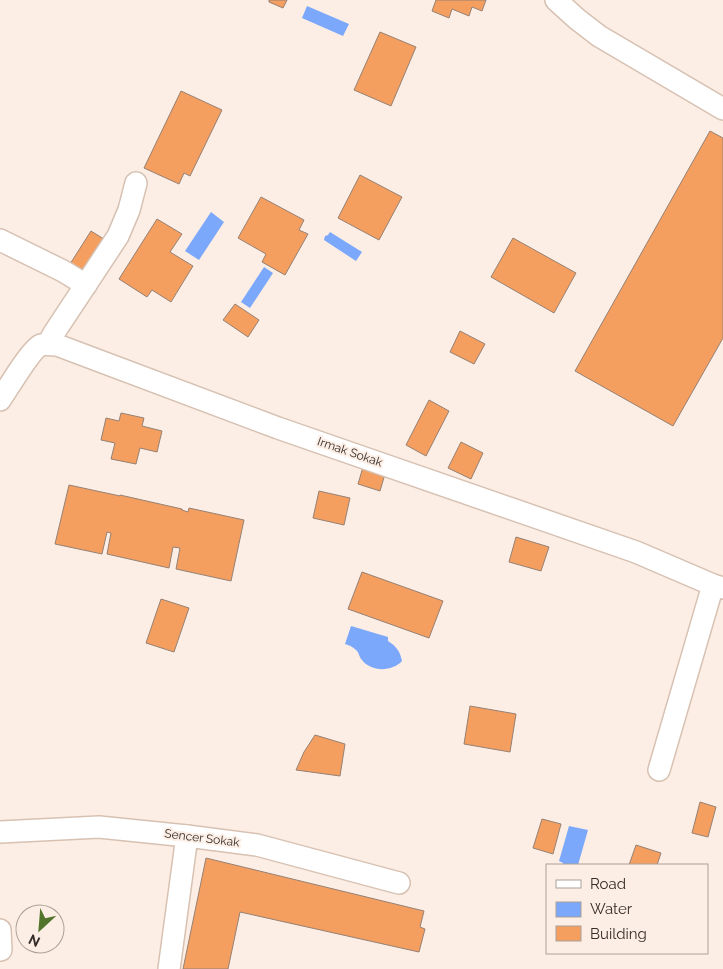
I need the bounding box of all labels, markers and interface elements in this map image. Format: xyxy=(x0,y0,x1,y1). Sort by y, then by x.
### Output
street label: Irmak Sokak xyxy=(316,434,385,470)
street label: Sencer Sokak xyxy=(164,826,241,850)
legend xyxy=(546,864,708,954)
text: Road xyxy=(590,875,626,893)
text: Water xyxy=(590,900,633,918)
north arrow xyxy=(15,904,65,954)
text: Building xyxy=(590,925,647,943)
text: N xyxy=(26,931,43,950)

